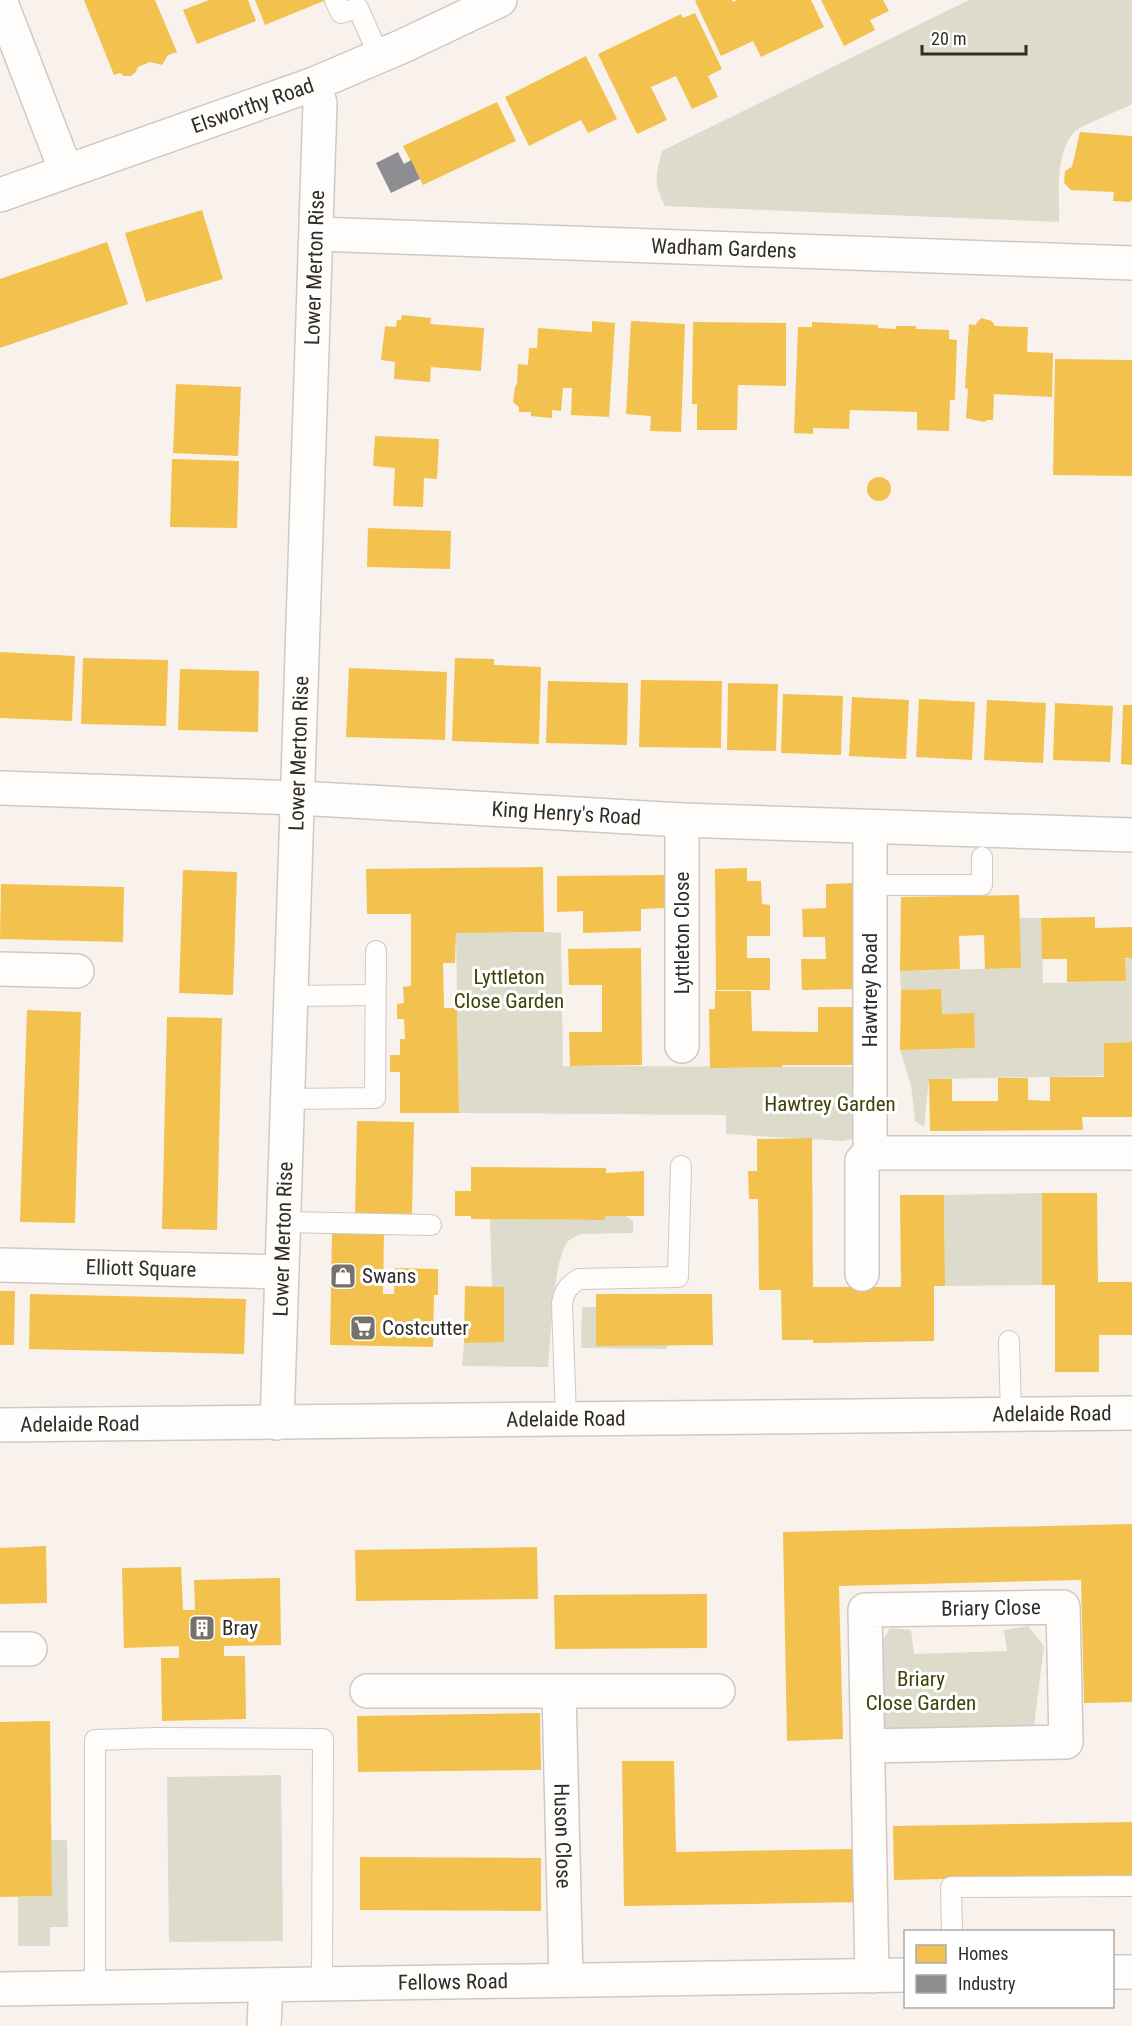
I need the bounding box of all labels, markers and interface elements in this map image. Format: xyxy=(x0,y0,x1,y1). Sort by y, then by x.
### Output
scale bar xyxy=(922,18,1026,56)
text: 20 m xyxy=(931,28,966,49)
street label: Elsworthy Road xyxy=(188,73,317,138)
street label: Lower Merton Rise xyxy=(300,190,329,345)
street label: Wadham Gardens xyxy=(650,234,797,263)
street label: Lower Merton Rise xyxy=(284,675,313,831)
street label: King Henry's Road xyxy=(491,797,642,830)
street label: Lyttleton Close xyxy=(670,872,694,994)
street label: Hawtrey Road xyxy=(858,933,882,1047)
park label: Lyttleton Close Garden xyxy=(454,965,564,1013)
park label: Hawtrey Garden xyxy=(764,1092,896,1116)
street label: Lower Merton Rise xyxy=(268,1161,298,1317)
street label: Elliott Square xyxy=(85,1255,197,1282)
shop icon: Swans xyxy=(328,1261,358,1291)
place label: Swans xyxy=(362,1264,416,1288)
supermarket icon: Costcutter xyxy=(348,1313,378,1343)
place label: Costcutter xyxy=(382,1316,469,1340)
street label: Adelaide Road xyxy=(992,1401,1112,1426)
street label: Adelaide Road xyxy=(506,1406,626,1432)
street label: Adelaide Road xyxy=(20,1412,140,1437)
street label: Briary Close xyxy=(941,1595,1041,1621)
building icon: Bray xyxy=(187,1613,217,1643)
place label: Bray xyxy=(222,1616,258,1640)
park label: Briary Close Garden xyxy=(866,1667,976,1715)
street label: Huson Close xyxy=(549,1783,576,1889)
legend xyxy=(904,1930,1114,2008)
text: Homes xyxy=(958,1943,1008,1964)
street label: Fellows Road xyxy=(398,1969,508,1995)
text: Industry xyxy=(958,1973,1016,1994)

